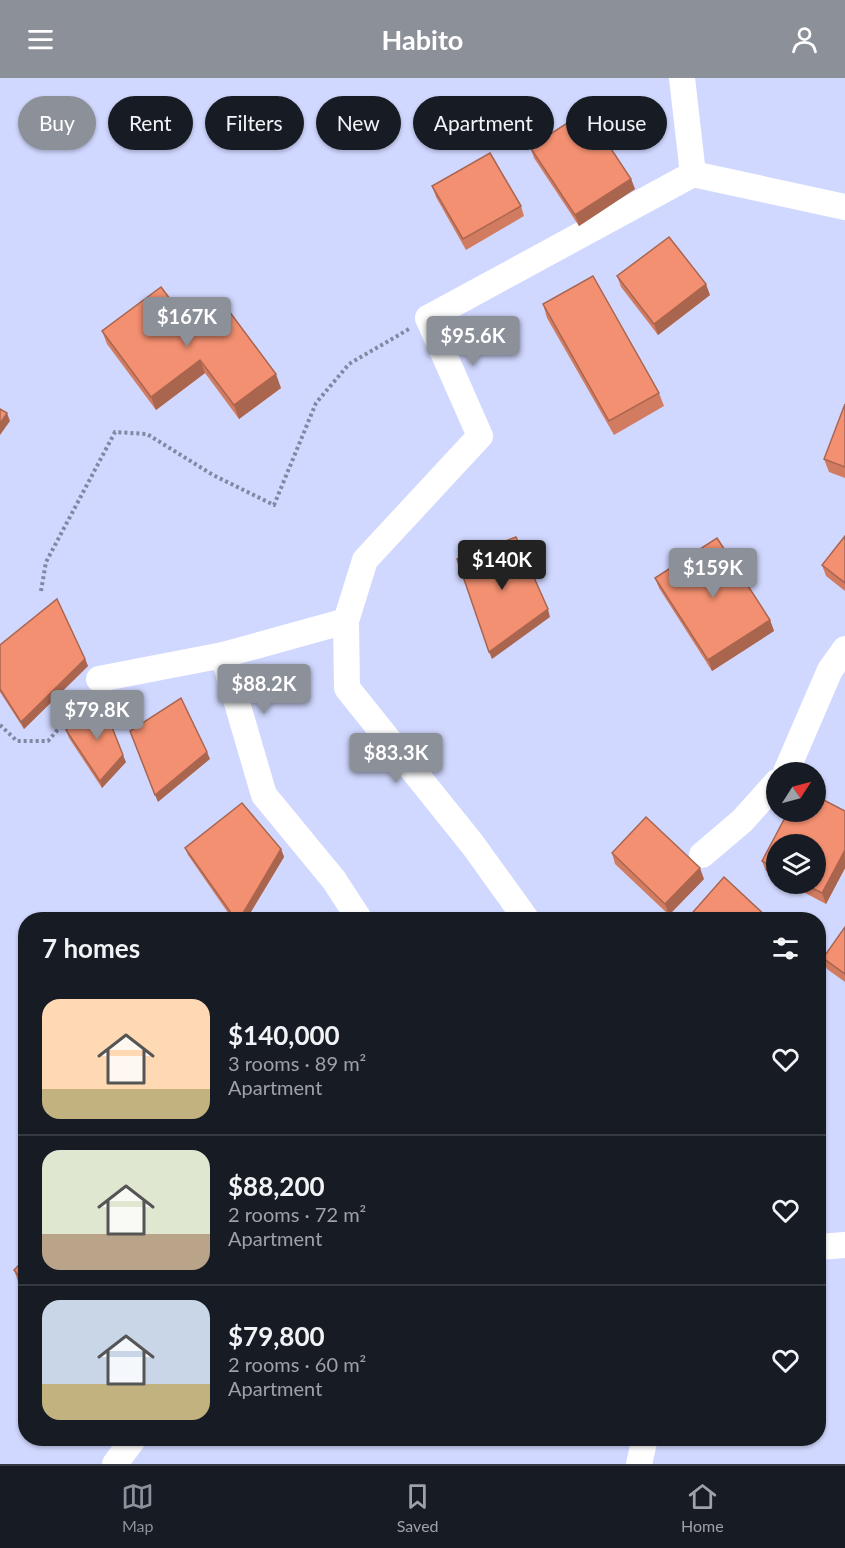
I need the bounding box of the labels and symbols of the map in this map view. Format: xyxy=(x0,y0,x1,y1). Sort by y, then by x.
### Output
pin: $167K xyxy=(145,297,229,348)
pin: $95.6K xyxy=(424,316,522,367)
pin: $140K xyxy=(460,540,544,591)
pin: $159K xyxy=(671,548,755,599)
pin: $88.2K xyxy=(215,664,313,715)
pin: $79.8K xyxy=(48,690,146,741)
pin: $83.3K xyxy=(347,733,445,784)
north arrow xyxy=(766,762,826,822)

